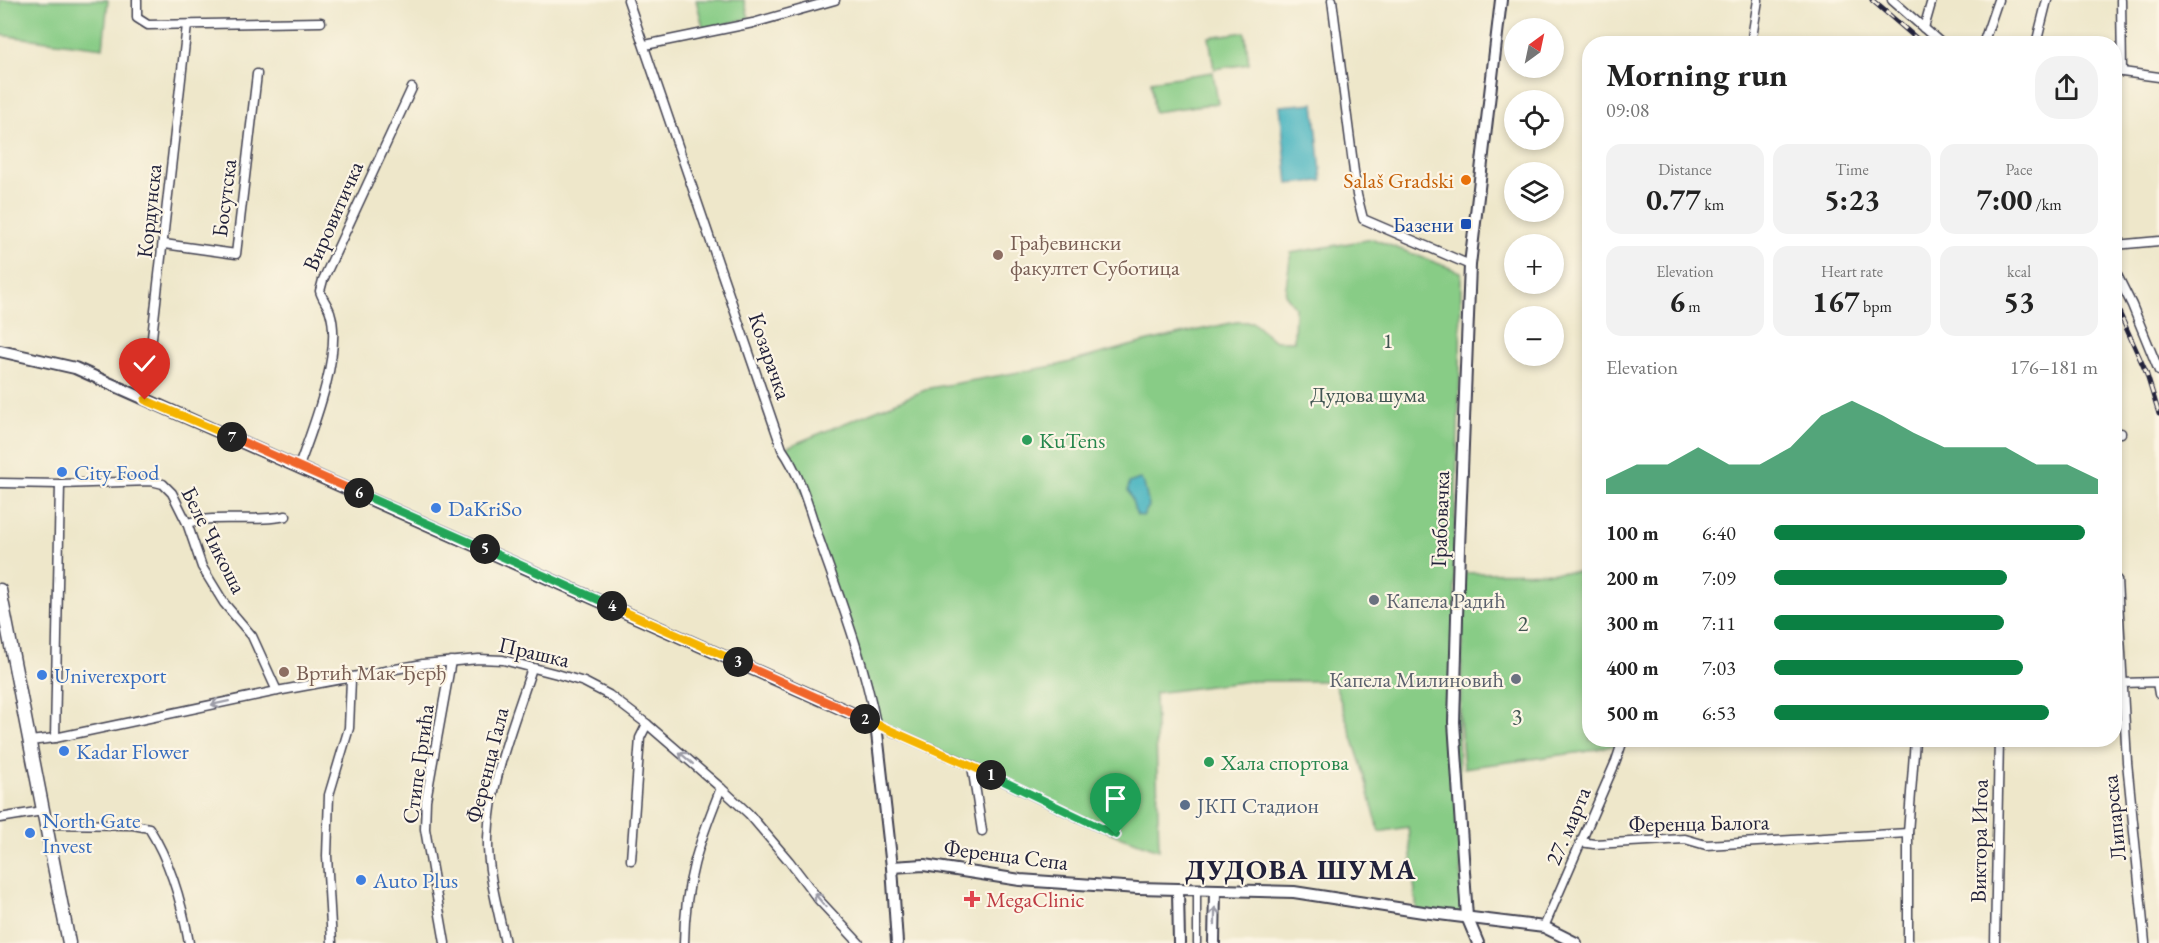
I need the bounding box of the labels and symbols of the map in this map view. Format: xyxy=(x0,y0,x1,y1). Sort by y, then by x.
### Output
north arrow xyxy=(1504,18,1564,78)
street label: Вировитичка xyxy=(296,156,370,275)
street label: Босутска xyxy=(205,157,243,239)
street label: Кордунска xyxy=(130,162,168,260)
place label: Salaš Gradski xyxy=(1343,166,1454,195)
marker: Salaš Gradski xyxy=(1459,173,1473,187)
place label: Базени xyxy=(1392,210,1454,239)
marker: Базени xyxy=(1459,217,1473,231)
place label: Грађевински факултет Суботица xyxy=(1010,228,1180,282)
marker: Грађевински факултет Суботица xyxy=(991,248,1005,262)
street label: Козарачка xyxy=(742,309,798,403)
park label: 1 xyxy=(1383,326,1393,355)
pin xyxy=(119,338,170,400)
park label: Дудова шума xyxy=(1310,380,1426,409)
pin: 7 xyxy=(217,422,247,452)
place label: KuTens xyxy=(1039,426,1105,455)
marker: KuTens xyxy=(1020,433,1034,447)
place label: City Food xyxy=(74,458,160,487)
marker: City Food xyxy=(55,465,69,479)
street label: Грабовачка xyxy=(1424,470,1456,568)
pin: 6 xyxy=(344,478,374,508)
street label: Беле Чикоша xyxy=(175,481,253,599)
place label: DaKriSo xyxy=(448,494,522,523)
marker: DaKriSo xyxy=(429,501,443,515)
pin: 5 xyxy=(470,534,500,564)
place label: Капела Радић xyxy=(1386,586,1506,615)
pin: 4 xyxy=(597,591,627,621)
marker: Капела Радић xyxy=(1367,593,1381,607)
park label: 2 xyxy=(1518,609,1529,638)
street label: Прашка xyxy=(496,630,573,674)
pin: 3 xyxy=(723,647,753,677)
place label: Вртић Мак Ђерђ xyxy=(296,658,447,687)
place label: Univerexport xyxy=(54,661,167,690)
marker: Вртић Мак Ђерђ xyxy=(277,665,291,679)
place label: Капела Милиновић xyxy=(1329,665,1504,694)
marker: Univerexport xyxy=(35,668,49,682)
marker: Капела Милиновић xyxy=(1509,672,1523,686)
one-way arrow xyxy=(211,698,230,710)
street label: Стипе Гргића xyxy=(395,702,441,826)
park label: 3 xyxy=(1512,702,1522,731)
street label: Ференца Гала xyxy=(459,704,515,826)
pin: 2 xyxy=(850,704,880,734)
place label: Kadar Flower xyxy=(76,737,190,766)
marker: Kadar Flower xyxy=(57,744,71,758)
place label: Хала спортова xyxy=(1220,748,1349,777)
one-way arrow xyxy=(679,751,694,765)
marker: Хала спортова xyxy=(1202,755,1216,769)
pin: 1 xyxy=(976,760,1006,790)
pin xyxy=(1090,773,1141,835)
street label: Липарска xyxy=(2095,773,2133,862)
street label: Виктора Игоа xyxy=(1963,779,1995,903)
street label: 27. марта xyxy=(1539,782,1598,870)
place label: ЈКП Стадион xyxy=(1195,791,1319,820)
marker: ЈКП Стадион xyxy=(1178,798,1192,812)
place label: North Gate Invest xyxy=(42,806,141,860)
street label: Ференца Балога xyxy=(1628,807,1770,839)
marker: North Gate Invest xyxy=(23,826,37,840)
street label: Ференца Сепа xyxy=(942,833,1070,877)
district label: ДУДОВА ШУМА xyxy=(1185,851,1417,887)
place label: Auto Plus xyxy=(372,866,458,895)
marker: Auto Plus xyxy=(354,873,368,887)
place label: MegaClinic xyxy=(986,885,1085,914)
marker: MegaClinic xyxy=(963,890,981,908)
one-way arrow xyxy=(813,892,826,908)
one-way arrow xyxy=(1209,907,1221,927)

